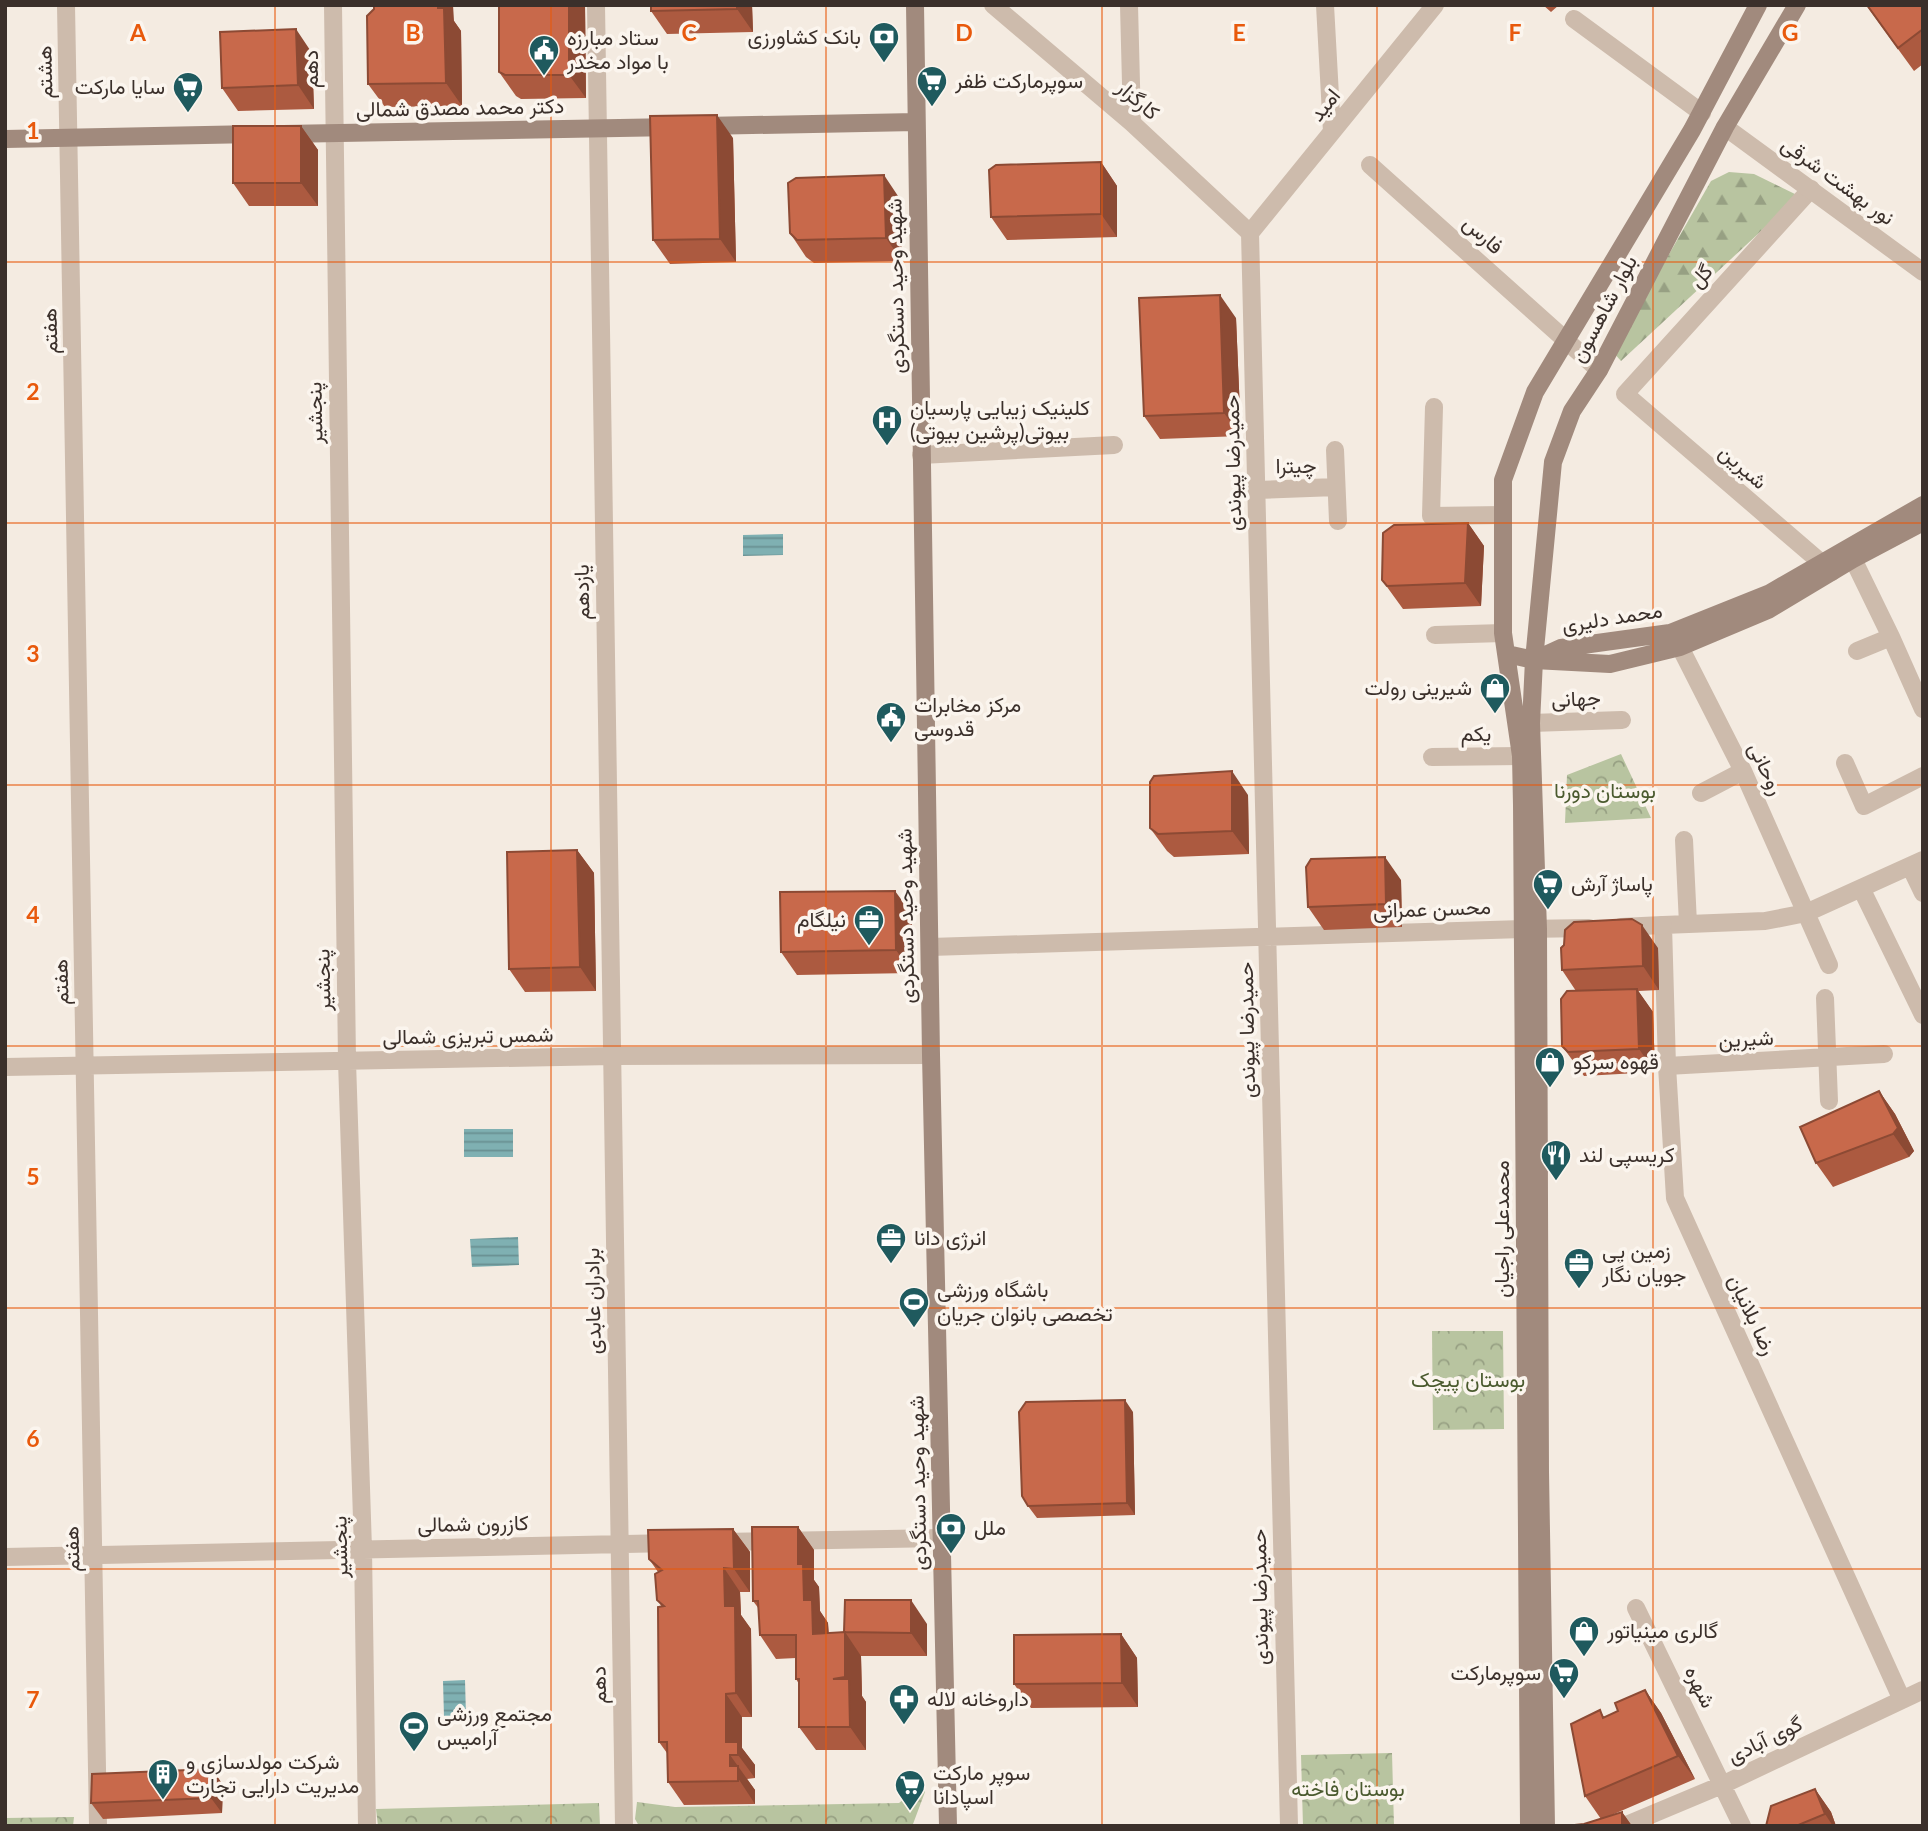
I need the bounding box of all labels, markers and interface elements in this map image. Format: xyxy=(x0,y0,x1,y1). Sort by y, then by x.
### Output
text: A xyxy=(129,18,147,46)
text: B xyxy=(405,18,421,46)
text: C xyxy=(681,18,697,46)
text: D xyxy=(955,18,973,46)
text: E xyxy=(1232,18,1246,46)
text: F xyxy=(1508,18,1522,46)
text: G xyxy=(1782,18,1798,46)
bank icon: بانک کشاورزی xyxy=(867,20,901,64)
place label: بانک کشاورزی xyxy=(747,23,861,50)
place label: ستاد مبارزه با مواد مخدر xyxy=(566,24,669,75)
public building icon: ستاد مبارزه با مواد مخدر xyxy=(527,33,561,77)
street label: هشتم xyxy=(31,45,59,99)
street label: دهم xyxy=(297,50,325,88)
supermarket icon: سوپرمارکت ظفر xyxy=(915,64,949,108)
place label: سوپرمارکت ظفر xyxy=(954,67,1083,95)
supermarket icon: سایا مارکت xyxy=(171,70,205,114)
place label: سایا مارکت xyxy=(75,73,165,100)
street label: کارگزار xyxy=(1111,73,1165,126)
street label: امید xyxy=(1303,83,1345,126)
street label: دکتر محمد مصدق شمالی xyxy=(356,92,564,123)
text: 1 xyxy=(26,116,40,144)
street label: نور بهشت شرقی xyxy=(1776,130,1900,231)
street label: شهید وحید دستگردی xyxy=(880,198,911,374)
street label: فارس xyxy=(1457,209,1509,260)
street label: بلوار شاهسون xyxy=(1564,251,1643,367)
street label: گل xyxy=(1683,258,1718,293)
street label: هفتم xyxy=(36,308,64,354)
text: 2 xyxy=(26,377,40,405)
street label: پنجشیر xyxy=(300,382,330,445)
place label: کلینیک زیبایی پارسیان بیوتی(پرشین بیوتی) xyxy=(910,394,1090,446)
street label: حمیدرضا پیوندی xyxy=(1218,395,1248,531)
hospital icon: کلینیک زیبایی پارسیان بیوتی(پرشین بیوتی) xyxy=(870,403,904,447)
street label: شیرین xyxy=(1714,438,1773,495)
street label: چیترا xyxy=(1275,452,1317,480)
street label: یازدهم xyxy=(568,564,596,620)
street label: محمد دلیری xyxy=(1560,596,1664,639)
text: 3 xyxy=(26,639,40,667)
shop icon: شیرینی رولت xyxy=(1478,671,1512,715)
place label: شیرینی رولت xyxy=(1365,674,1472,701)
street label: جهانی xyxy=(1551,684,1601,713)
place label: مرکز مخابرات قدوسی xyxy=(914,691,1021,742)
public building icon: مرکز مخابرات قدوسی xyxy=(874,700,908,744)
street label: یکم xyxy=(1461,720,1491,748)
street label: روحانی xyxy=(1743,738,1790,800)
park label: بوستان دورنا xyxy=(1554,777,1656,804)
street label: شهید وحید دستگردی xyxy=(890,828,921,1004)
supermarket icon: پاساژ آرش xyxy=(1531,867,1565,911)
place label: پاساژ آرش xyxy=(1571,870,1653,898)
street label: محسن عمرانی xyxy=(1373,893,1491,924)
text: 4 xyxy=(26,900,40,928)
office icon: نیلگام xyxy=(852,903,886,947)
place label: نیلگام xyxy=(797,906,846,934)
street label: پنجشیر xyxy=(308,949,338,1012)
street label: هفتم xyxy=(47,959,75,1005)
street label: حمیدرضا پیوندی xyxy=(1232,962,1262,1098)
street label: شمس تبریزی شمالی xyxy=(382,1021,554,1050)
street label: شیرین xyxy=(1718,1024,1774,1053)
shop icon: قهوه سرکو xyxy=(1533,1045,1567,1089)
place label: قهوه سرکو xyxy=(1573,1048,1659,1075)
restaurant icon: کریسپی لند xyxy=(1539,1138,1573,1182)
place label: کریسپی لند xyxy=(1579,1141,1675,1169)
street label: محمدعلی راجیان xyxy=(1488,1160,1515,1298)
text: 5 xyxy=(26,1162,40,1190)
office icon: انرژی دانا xyxy=(874,1221,908,1265)
place label: انرژی دانا xyxy=(914,1224,986,1251)
place label: زمین پی جویان نگار xyxy=(1601,1237,1686,1288)
office icon: زمین پی جویان نگار xyxy=(1562,1246,1596,1290)
street label: برادران عابدی xyxy=(578,1247,607,1355)
street label: رضا بلانیان xyxy=(1722,1270,1783,1360)
place label: باشگاه ورزشی تخصصی بانوان جریان xyxy=(937,1276,1113,1327)
sports icon: باشگاه ورزشی تخصصی بانوان جریان xyxy=(897,1285,931,1329)
park label: بوستان پیچک xyxy=(1411,1366,1525,1394)
street label: شهید وحید دستگردی xyxy=(902,1395,933,1571)
text: 6 xyxy=(26,1424,40,1452)
street label: کازرون شمالی xyxy=(417,1509,529,1538)
bank icon: ملل xyxy=(934,1511,968,1555)
place label: ملل xyxy=(974,1514,1006,1540)
street label: پنجشیر xyxy=(325,1516,355,1579)
street label: هفتم xyxy=(58,1526,86,1572)
street label: حمیدرضا پیوندی xyxy=(1245,1529,1275,1665)
shop icon: گالری مینیاتور xyxy=(1567,1614,1601,1658)
place label: گالری مینیاتور xyxy=(1606,1617,1718,1644)
supermarket icon: سوپرمارکت xyxy=(1547,1656,1581,1700)
place label: سوپرمارکت xyxy=(1451,1659,1541,1687)
street label: شهره xyxy=(1679,1661,1722,1712)
street label: دهم xyxy=(585,1666,613,1704)
pharmacy icon: داروخانه لاله xyxy=(887,1682,921,1726)
text: 7 xyxy=(26,1685,40,1713)
place label: داروخانه لاله xyxy=(927,1685,1029,1712)
place label: مجتمع ورزشی آرامیس xyxy=(437,1700,552,1751)
sports icon: مجتمع ورزشی آرامیس xyxy=(397,1709,431,1753)
street label: گوی آبادی xyxy=(1723,1710,1807,1769)
place label: شرکت مولدسازی و مدیریت دارایی تجارت xyxy=(186,1748,359,1799)
building icon: شرکت مولدسازی و مدیریت دارایی تجارت xyxy=(146,1757,180,1801)
place label: سوپر مارکت اسپادانا xyxy=(933,1759,1030,1811)
supermarket icon: سوپر مارکت اسپادانا xyxy=(893,1768,927,1812)
park label: بوستان فاخته xyxy=(1291,1775,1405,1802)

